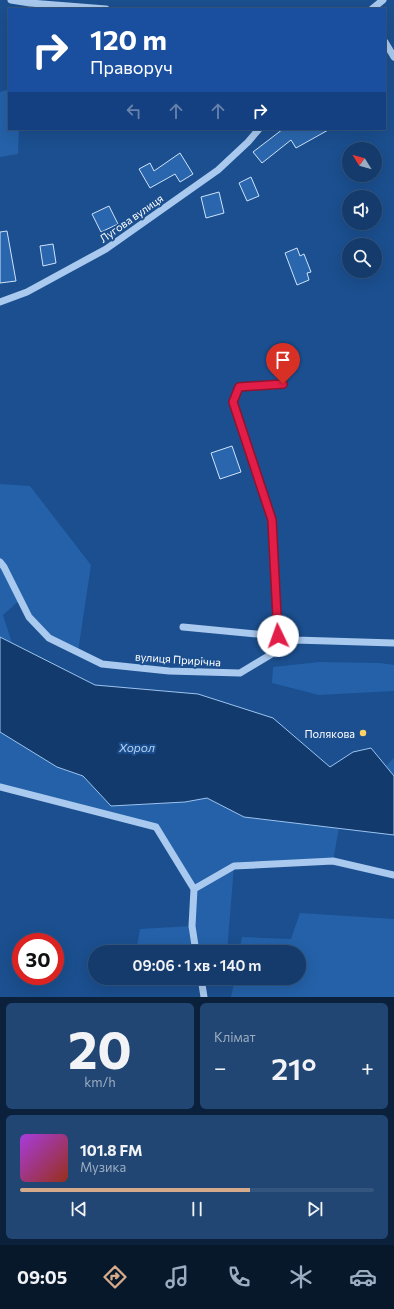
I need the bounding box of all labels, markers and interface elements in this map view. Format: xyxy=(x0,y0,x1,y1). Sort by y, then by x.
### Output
text: 120 m xyxy=(90,22,167,56)
icon: right xyxy=(24,24,76,76)
text: Праворуч xyxy=(90,56,173,78)
icon: left xyxy=(123,100,145,122)
icon: ahead xyxy=(165,100,187,122)
icon: ahead xyxy=(207,100,229,122)
icon: right xyxy=(249,100,271,122)
north arrow xyxy=(342,142,382,182)
map controls xyxy=(342,142,382,278)
button: sound xyxy=(342,190,382,230)
street label: Лугова вулиця xyxy=(97,191,165,245)
button: search xyxy=(342,238,382,278)
pin xyxy=(266,343,300,384)
icon: arrive xyxy=(272,349,294,371)
position arrow xyxy=(257,615,299,657)
street label: вулиця Прирічна xyxy=(135,650,221,668)
place label: Полякова xyxy=(304,727,355,740)
marker: Полякова xyxy=(358,728,368,738)
water label: Хорол xyxy=(118,740,155,754)
speed limit sign: 30 xyxy=(12,933,64,985)
text: 09:06 · 1 хв · 140 m xyxy=(133,956,261,974)
text: 20 xyxy=(68,1016,132,1080)
text: Клімат xyxy=(214,1029,256,1045)
text: 21° xyxy=(271,1049,316,1086)
text: − xyxy=(214,1054,227,1081)
text: + xyxy=(361,1054,374,1081)
text: km/h xyxy=(84,1074,116,1090)
text: 101.8 FM xyxy=(80,1141,143,1159)
text: Музика xyxy=(80,1159,126,1175)
icon: previous xyxy=(68,1198,90,1220)
icon: pause xyxy=(186,1198,208,1220)
icon: next xyxy=(304,1198,326,1220)
icon: directions xyxy=(101,1263,129,1291)
icon: music xyxy=(163,1263,191,1291)
icon: phone xyxy=(225,1263,253,1291)
icon: climate xyxy=(287,1263,315,1291)
icon: car xyxy=(349,1263,377,1291)
text: 09:05 xyxy=(17,1266,67,1288)

